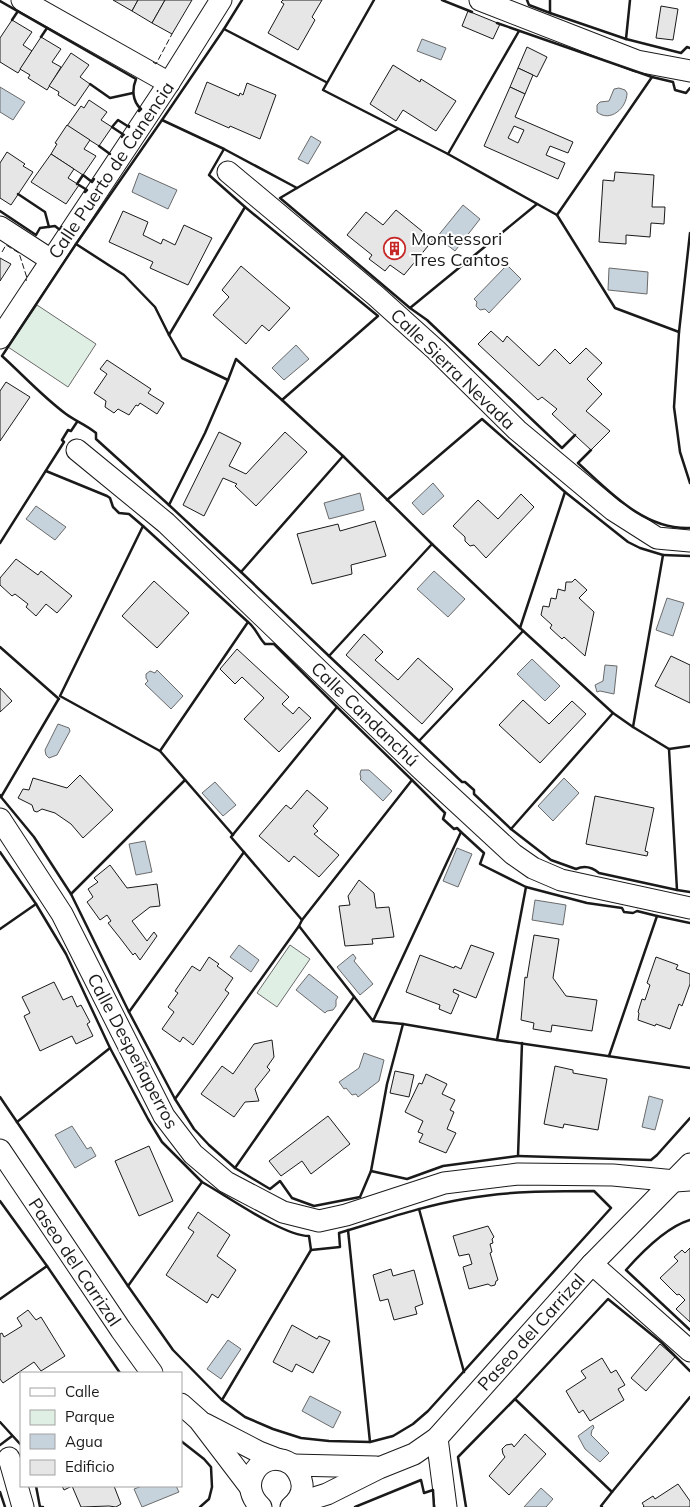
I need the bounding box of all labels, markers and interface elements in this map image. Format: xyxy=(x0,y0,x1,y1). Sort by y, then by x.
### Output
street label: Calle Puerto de Canencia xyxy=(43,77,179,263)
place label: Montessori Tres Cantos xyxy=(411,227,509,271)
building icon: Montessori Tres Cantos xyxy=(383,236,407,260)
street label: Calle Sierra Nevada xyxy=(386,304,520,434)
street label: Calle Candanchú xyxy=(306,657,424,771)
street label: Calle Despeñaperros xyxy=(82,969,184,1133)
street label: Paseo del Carrizal xyxy=(24,1193,126,1331)
street label: Paseo del Carrizal xyxy=(472,1269,590,1395)
legend xyxy=(20,1372,182,1487)
text: Calle xyxy=(65,1382,99,1401)
text: Parque xyxy=(65,1407,115,1426)
text: Agua xyxy=(65,1432,103,1451)
text: Edificio xyxy=(65,1457,115,1476)

